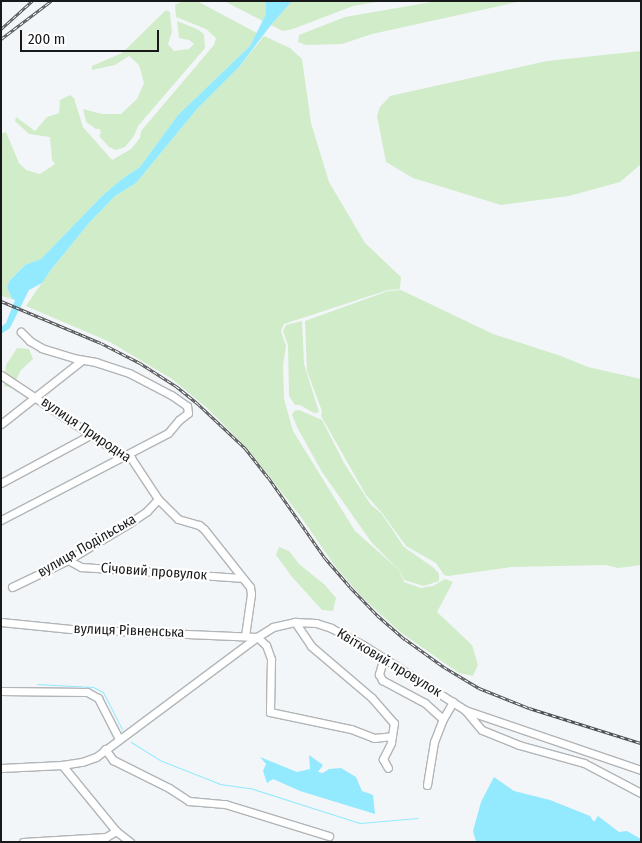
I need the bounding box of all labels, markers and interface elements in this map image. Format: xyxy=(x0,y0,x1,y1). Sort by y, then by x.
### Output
scale bar xyxy=(22,20,161,52)
text: 200 m xyxy=(28,30,65,48)
street label: вулиця Природна xyxy=(38,394,134,466)
street label: вулиця Подільська xyxy=(35,511,139,581)
street label: Січовий провулок xyxy=(100,560,208,584)
street label: вулиця Рівненська xyxy=(73,621,185,641)
street label: Квітковий провулок xyxy=(334,625,444,701)

